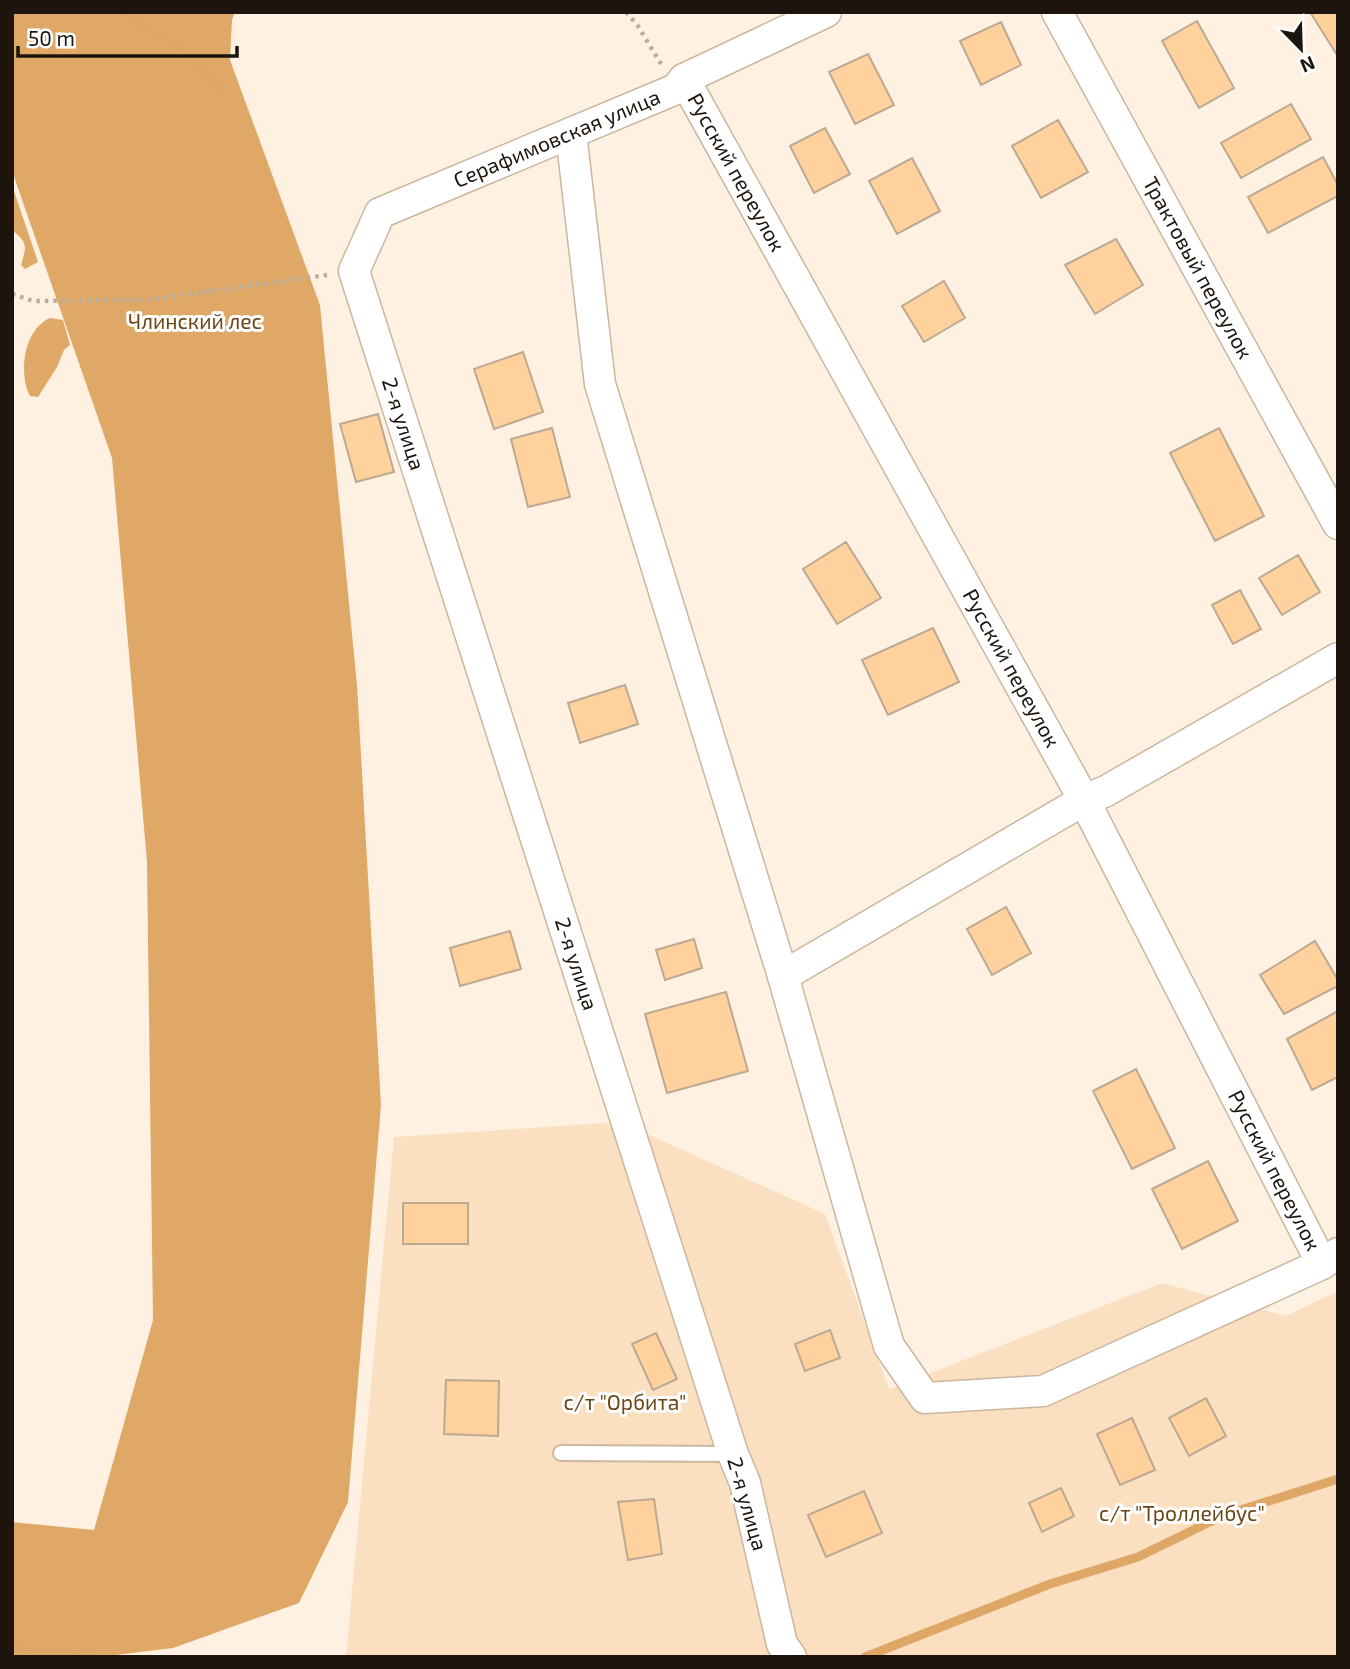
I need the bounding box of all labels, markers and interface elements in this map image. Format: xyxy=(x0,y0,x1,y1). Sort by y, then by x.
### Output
scale bar xyxy=(18,14,236,58)
north arrow xyxy=(1266,14,1336,84)
text: 50 m xyxy=(28,25,75,50)
text: N xyxy=(1297,52,1319,78)
street label: Серафимовская улица xyxy=(449,83,663,192)
street label: Русский переулок xyxy=(683,88,791,255)
street label: Трактовый переулок xyxy=(1139,172,1259,363)
park label: Члинский лес xyxy=(128,308,262,333)
street label: 2-я улица xyxy=(377,374,431,473)
street label: Русский переулок xyxy=(958,584,1066,751)
street label: 2-я улица xyxy=(550,914,604,1013)
street label: Русский переулок xyxy=(1224,1085,1327,1254)
park label: с/т "Орбита" xyxy=(563,1389,687,1414)
street label: 2-я улица xyxy=(722,1454,774,1553)
park label: с/т "Троллейбус" xyxy=(1099,1500,1265,1526)

